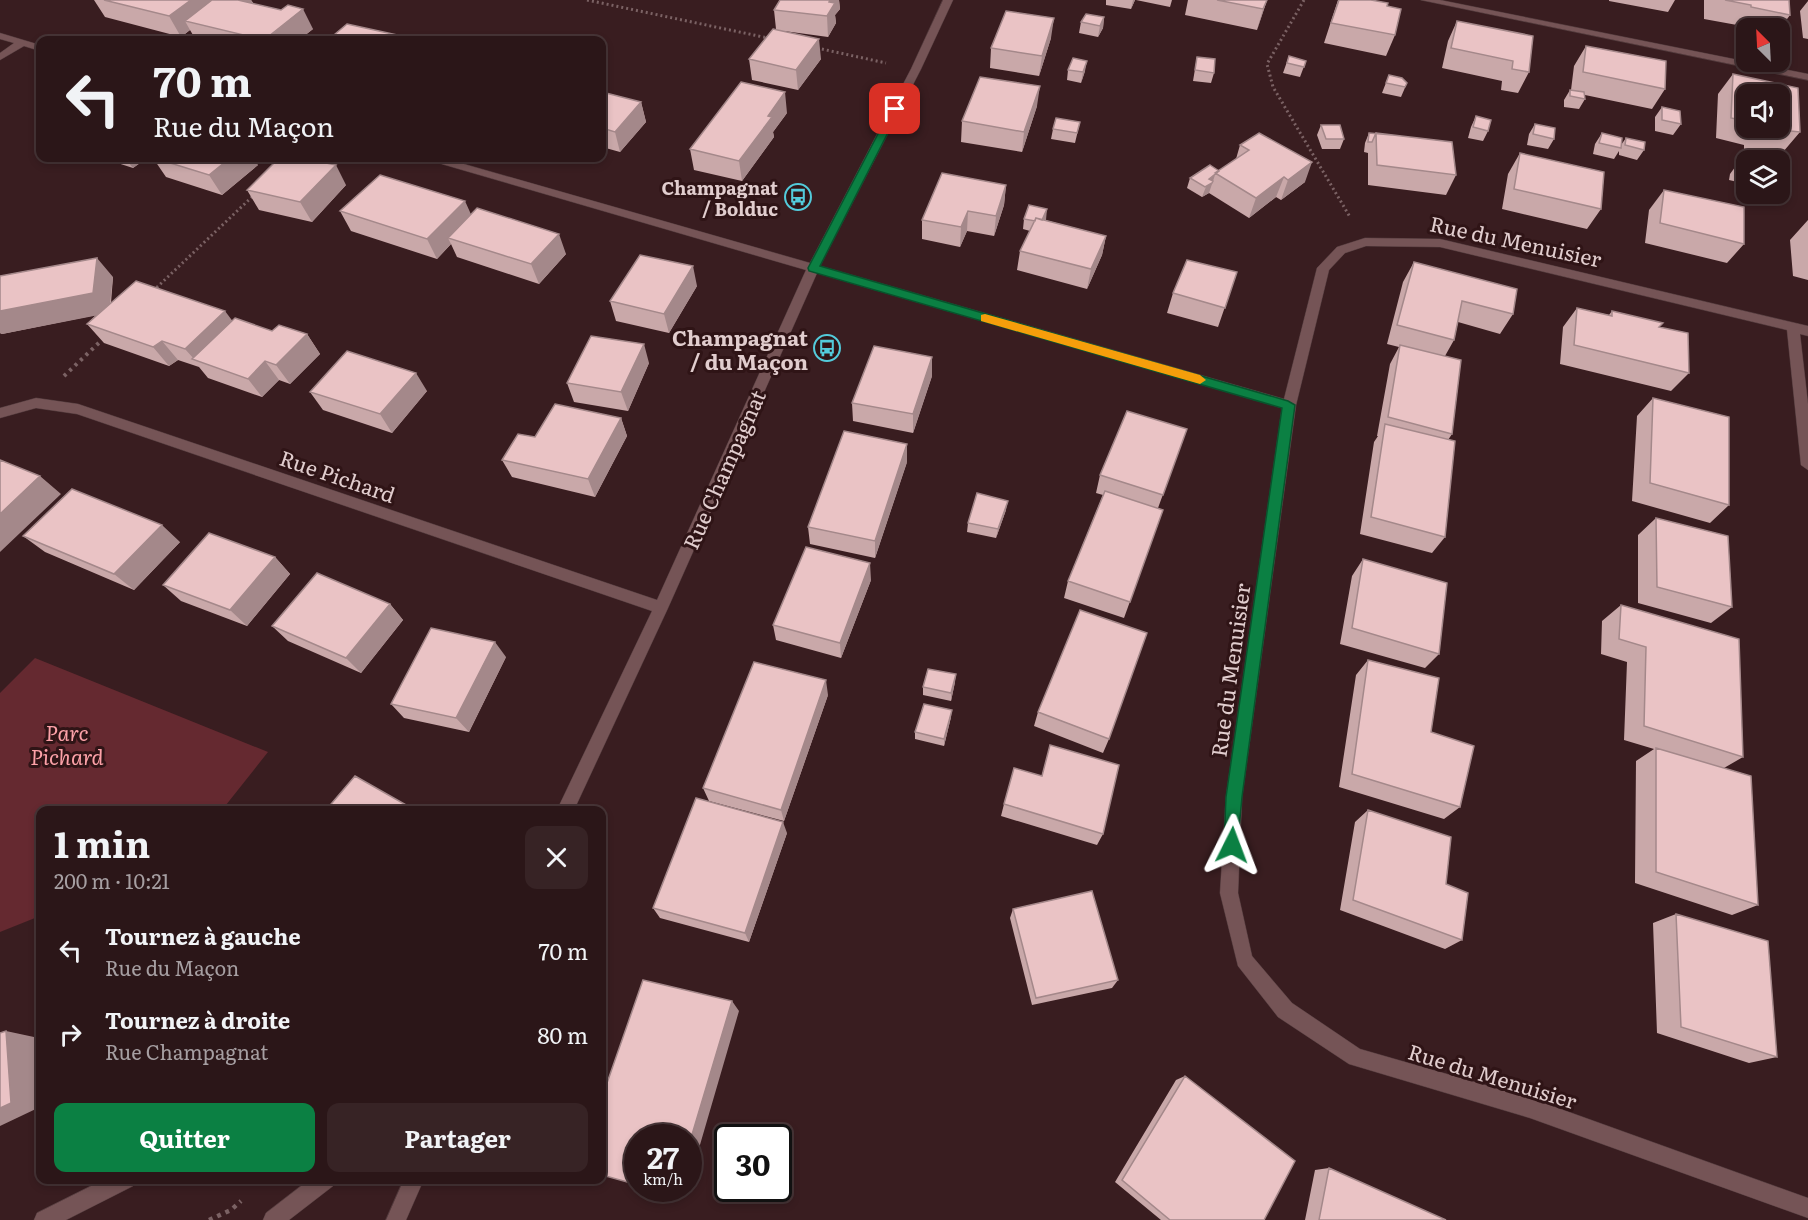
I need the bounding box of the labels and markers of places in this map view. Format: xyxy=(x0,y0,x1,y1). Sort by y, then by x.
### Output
pin xyxy=(869,83,920,134)
place label: Champagnat / Bolduc xyxy=(661,174,778,222)
bus stop icon: Champagnat / Bolduc xyxy=(783,182,813,212)
place label: Champagnat / du Maçon xyxy=(672,321,809,376)
bus stop icon: Champagnat / du Maçon xyxy=(812,333,842,363)

